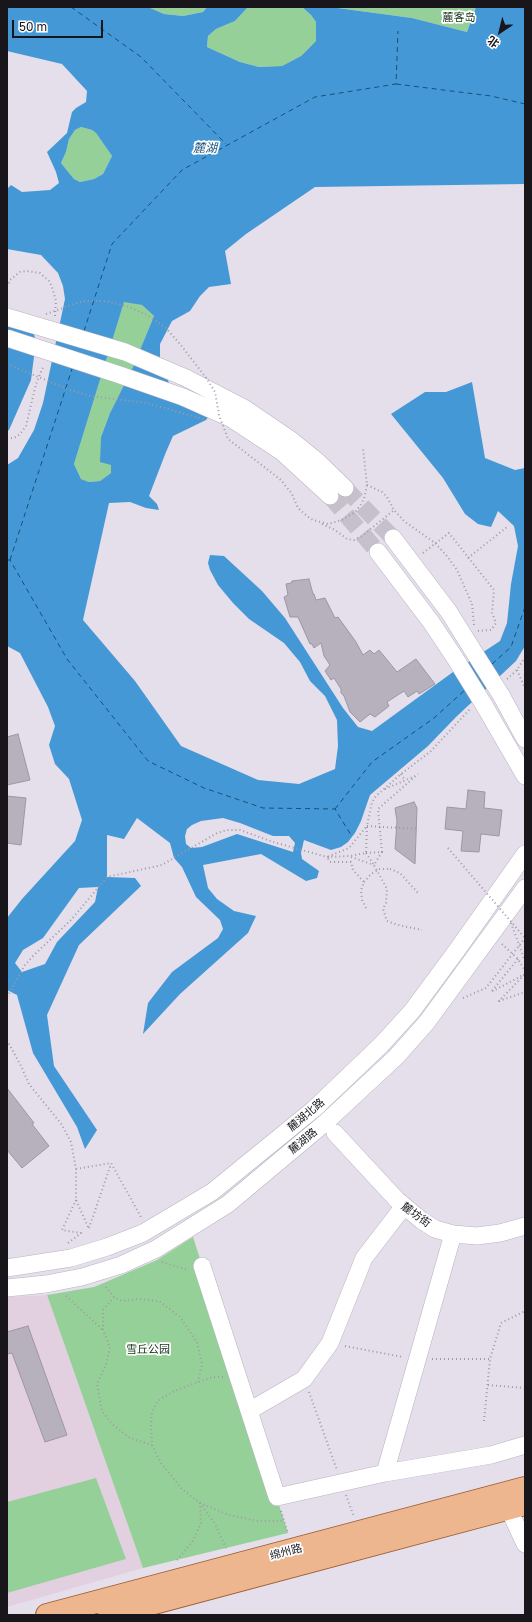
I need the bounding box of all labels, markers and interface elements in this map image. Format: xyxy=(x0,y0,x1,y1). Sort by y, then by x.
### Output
park label: 麓客岛 xyxy=(443,11,475,25)
scale bar xyxy=(14,12,105,38)
north arrow xyxy=(480,12,520,52)
text: 50 m xyxy=(19,19,47,34)
text: 北 xyxy=(485,34,501,51)
water label: 麓湖 xyxy=(193,141,217,155)
street label: 麓湖北路 xyxy=(285,1096,327,1134)
street label: 麓湖路 xyxy=(286,1125,320,1157)
street label: 麓坊街 xyxy=(399,1200,433,1230)
park label: 雪丘公园 xyxy=(126,1343,170,1357)
street label: 绵州路 xyxy=(268,1541,304,1563)

